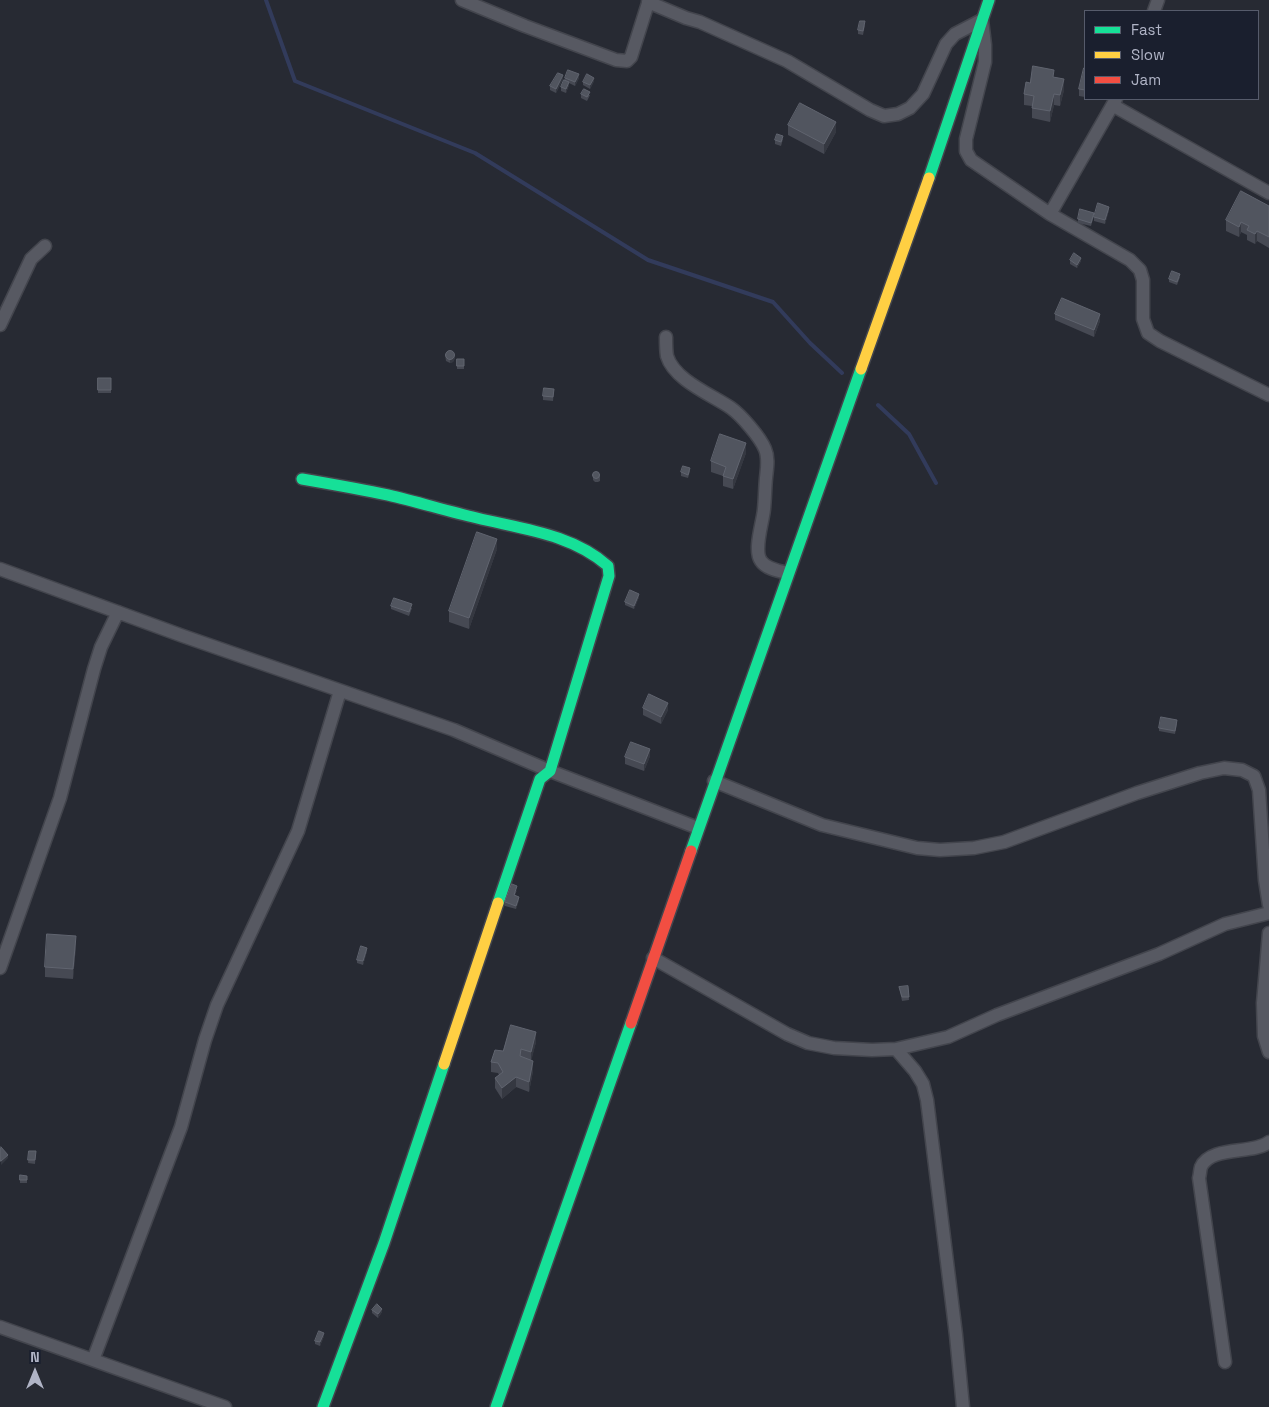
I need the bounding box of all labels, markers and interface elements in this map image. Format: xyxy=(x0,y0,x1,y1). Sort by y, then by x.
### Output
legend xyxy=(1084,10,1259,100)
text: Fast xyxy=(1131,20,1162,39)
text: Slow xyxy=(1131,45,1165,64)
text: Jam xyxy=(1131,70,1161,89)
north arrow xyxy=(10,1347,60,1397)
text: N xyxy=(30,1348,40,1366)

